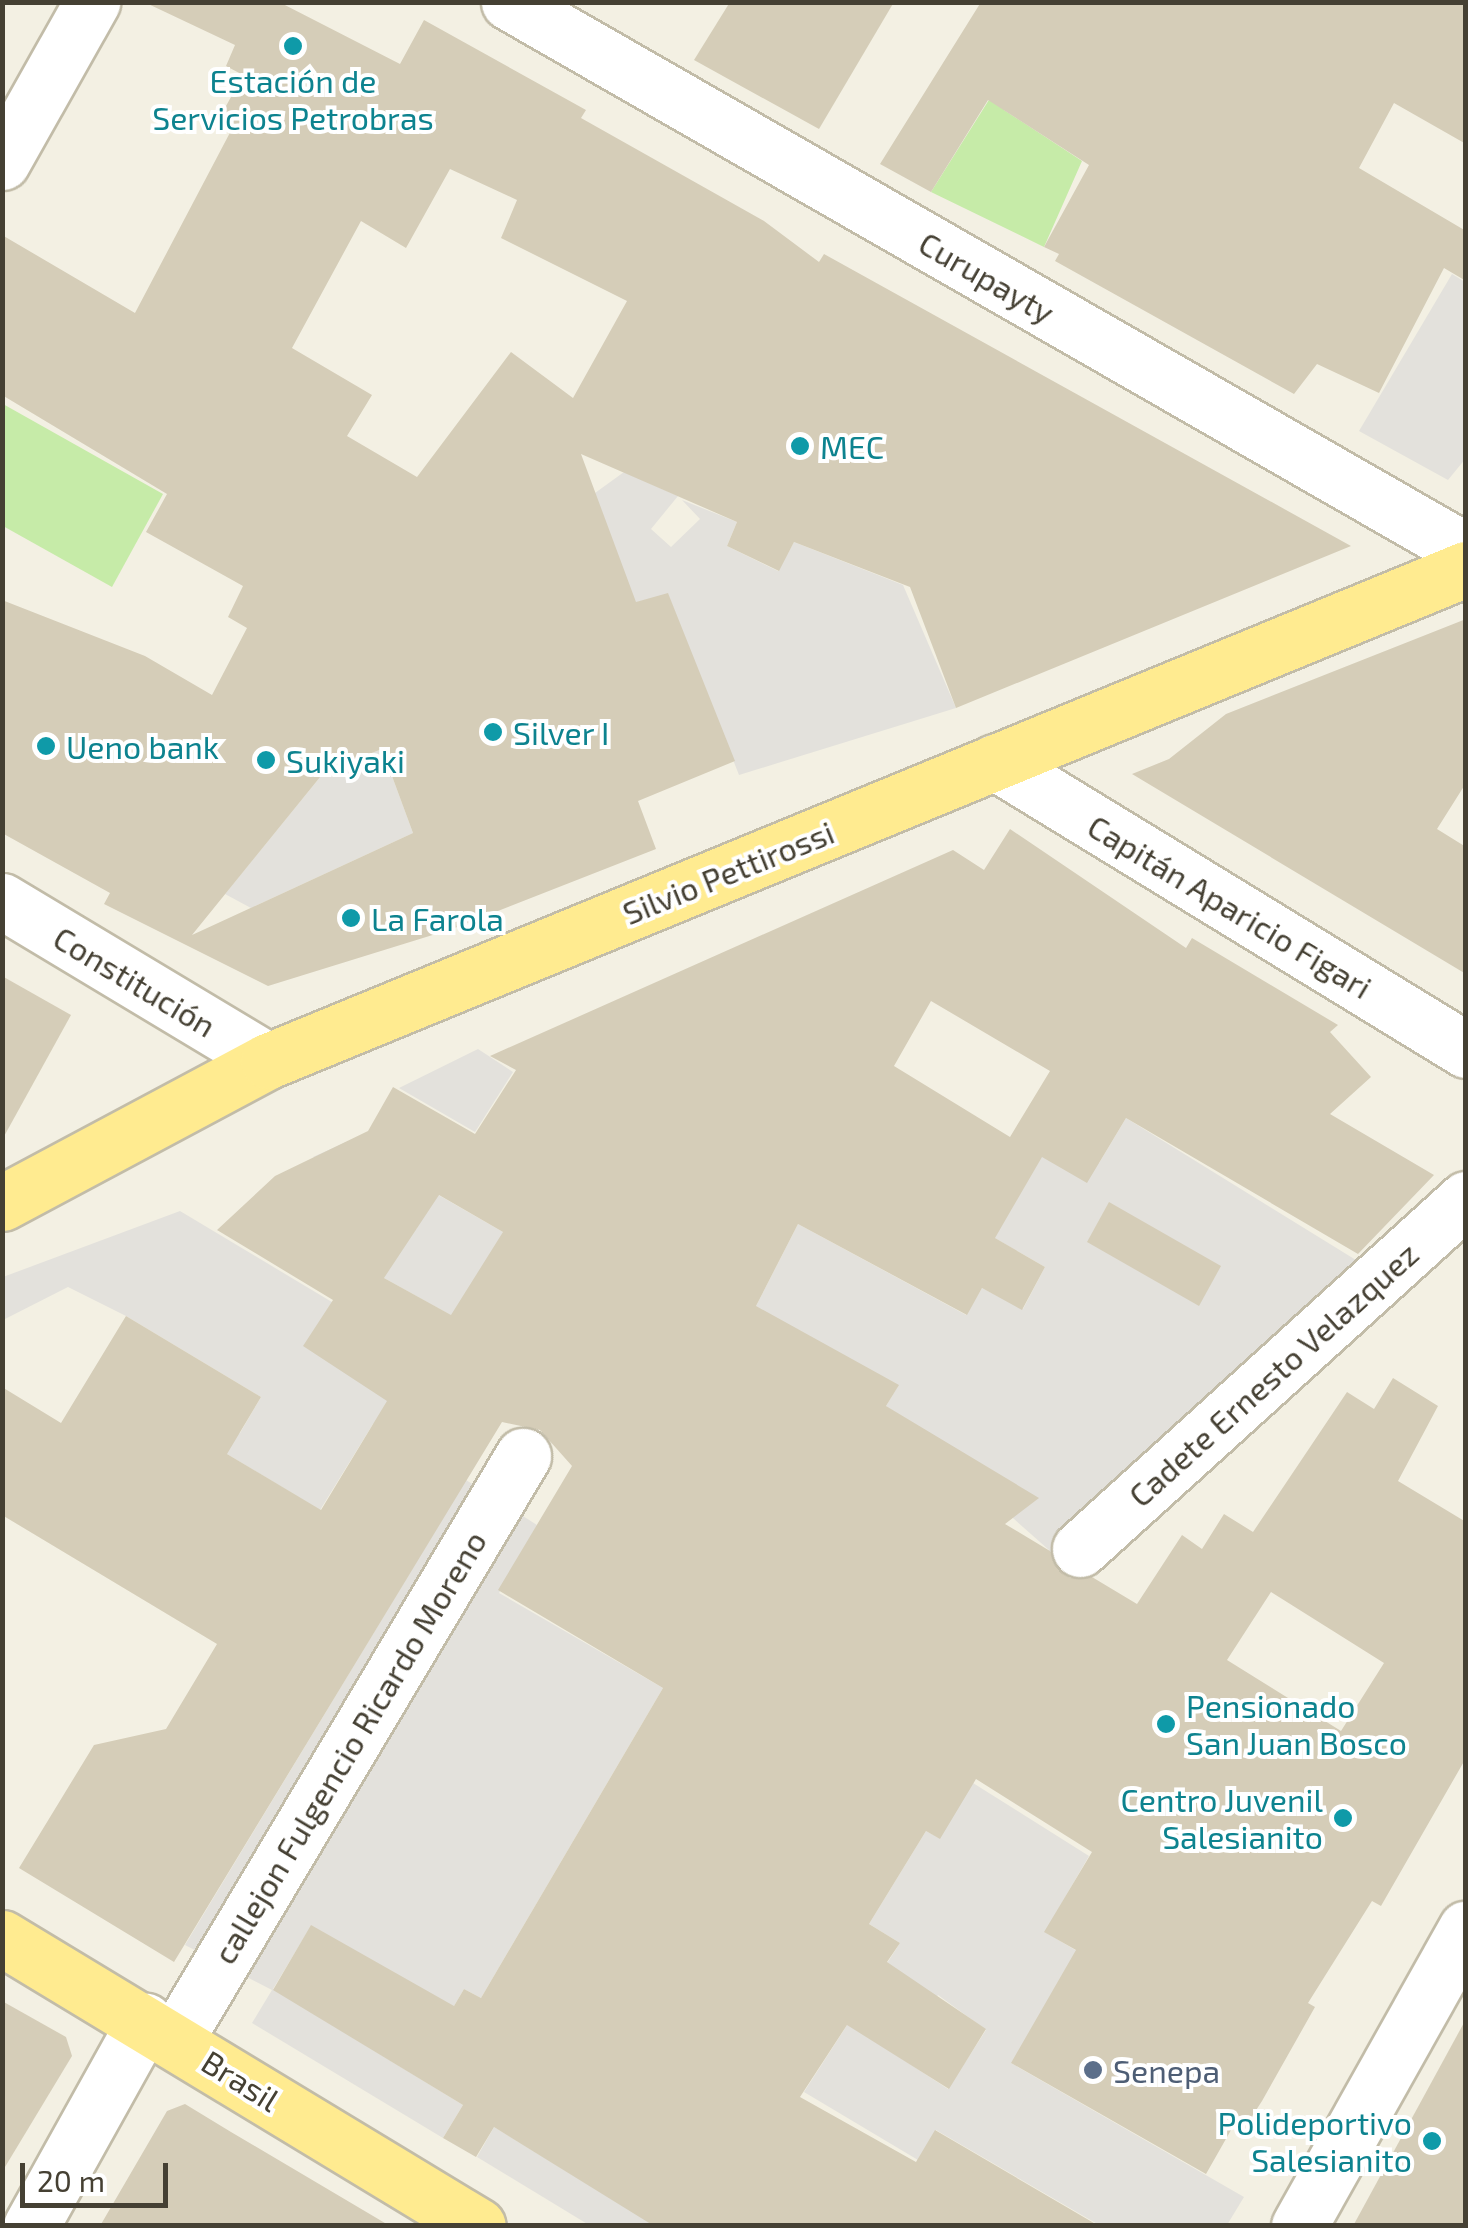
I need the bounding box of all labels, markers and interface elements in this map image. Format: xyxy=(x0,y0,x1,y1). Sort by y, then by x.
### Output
marker: Estación de Servicios Petrobras xyxy=(282,35,304,57)
place label: Estación de Servicios Petrobras xyxy=(152,62,434,137)
street label: Curupayty xyxy=(913,223,1061,331)
place label: MEC xyxy=(820,427,884,465)
marker: MEC xyxy=(789,435,811,457)
place label: Silver I xyxy=(513,713,610,751)
marker: Silver I xyxy=(482,721,504,743)
place label: Ueno bank xyxy=(66,727,219,765)
marker: Ueno bank xyxy=(35,735,57,757)
place label: Sukiyaki xyxy=(286,741,405,779)
marker: Sukiyaki xyxy=(255,749,277,771)
street label: Capitán Aparicio Figari xyxy=(1081,806,1379,1006)
street label: Silvio Pettirossi xyxy=(617,812,839,932)
place label: La Farola xyxy=(371,899,504,937)
marker: La Farola xyxy=(340,907,362,929)
street label: Constitución xyxy=(47,918,223,1044)
street label: Cadete Ernesto Velazquez xyxy=(1120,1234,1426,1514)
street label: callejon Fulgencio Ricardo Moreno xyxy=(204,1524,494,1970)
place label: Pensionado San Juan Bosco xyxy=(1186,1687,1408,1762)
marker: Pensionado San Juan Bosco xyxy=(1155,1713,1177,1735)
place label: Centro Juvenil Salesianito xyxy=(1120,1781,1323,1856)
marker: Centro Juvenil Salesianito xyxy=(1332,1807,1354,1829)
street label: Brasil xyxy=(195,2041,287,2119)
place label: Senepa xyxy=(1113,2051,1220,2089)
marker: Senepa xyxy=(1082,2059,1104,2081)
place label: Polideportivo Salesianito xyxy=(1218,2104,1412,2179)
marker: Polideportivo Salesianito xyxy=(1421,2130,1443,2152)
scale bar xyxy=(25,2143,172,2205)
text: 20 m xyxy=(37,2162,105,2198)

